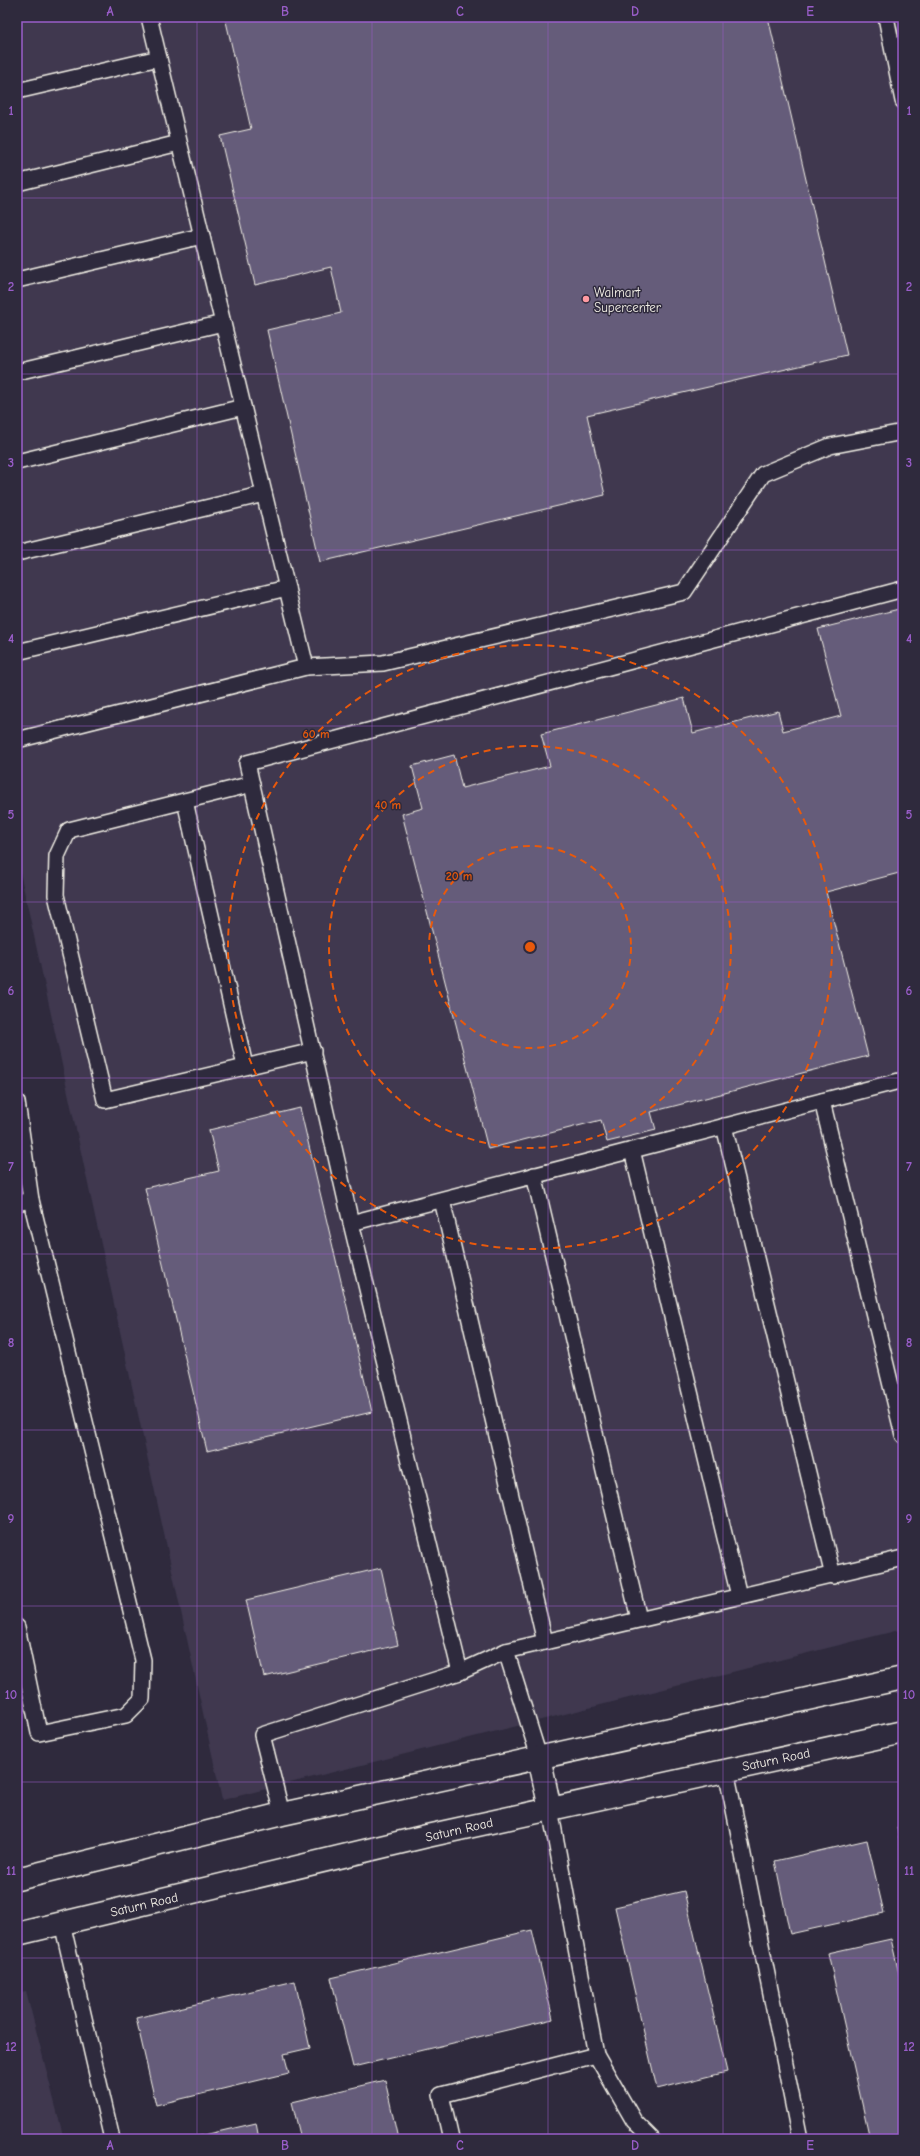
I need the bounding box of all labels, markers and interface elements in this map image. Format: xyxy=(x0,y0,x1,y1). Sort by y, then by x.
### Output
text: A xyxy=(106,4,114,19)
text: B xyxy=(281,4,289,19)
text: C xyxy=(456,4,464,19)
text: D xyxy=(631,4,639,19)
text: E xyxy=(806,4,814,19)
text: 1 xyxy=(8,103,14,118)
text: 1 xyxy=(906,103,912,118)
text: 2 xyxy=(8,279,14,294)
text: 2 xyxy=(906,279,912,294)
place label: Walmart Supercenter xyxy=(594,285,662,315)
marker: Walmart Supercenter xyxy=(581,294,591,304)
text: 3 xyxy=(8,455,14,470)
text: 3 xyxy=(906,455,912,470)
text: 4 xyxy=(8,631,14,646)
text: 4 xyxy=(906,631,912,646)
text: 60 m xyxy=(303,727,329,741)
text: 40 m xyxy=(375,798,401,812)
text: 5 xyxy=(8,807,15,822)
text: 5 xyxy=(906,807,913,822)
text: 20 m xyxy=(446,869,472,883)
centre of rings xyxy=(523,940,537,954)
text: 6 xyxy=(8,983,15,998)
text: 6 xyxy=(906,983,913,998)
text: 7 xyxy=(8,1159,14,1174)
text: 7 xyxy=(906,1159,912,1174)
text: 8 xyxy=(8,1335,14,1350)
text: 8 xyxy=(906,1335,912,1350)
text: 9 xyxy=(8,1511,15,1526)
text: 9 xyxy=(906,1511,913,1526)
text: 10 xyxy=(5,1687,17,1702)
text: 10 xyxy=(903,1687,915,1702)
street label: Saturn Road xyxy=(741,1745,811,1774)
street label: Saturn Road xyxy=(424,1814,494,1845)
text: 11 xyxy=(6,1863,16,1878)
text: 11 xyxy=(904,1863,914,1878)
street label: Saturn Road xyxy=(109,1889,179,1920)
text: 12 xyxy=(5,2039,17,2054)
text: 12 xyxy=(903,2039,915,2054)
text: A xyxy=(106,2138,114,2153)
text: B xyxy=(281,2138,289,2153)
text: C xyxy=(456,2138,464,2153)
text: D xyxy=(631,2138,639,2153)
text: E xyxy=(806,2138,814,2153)

